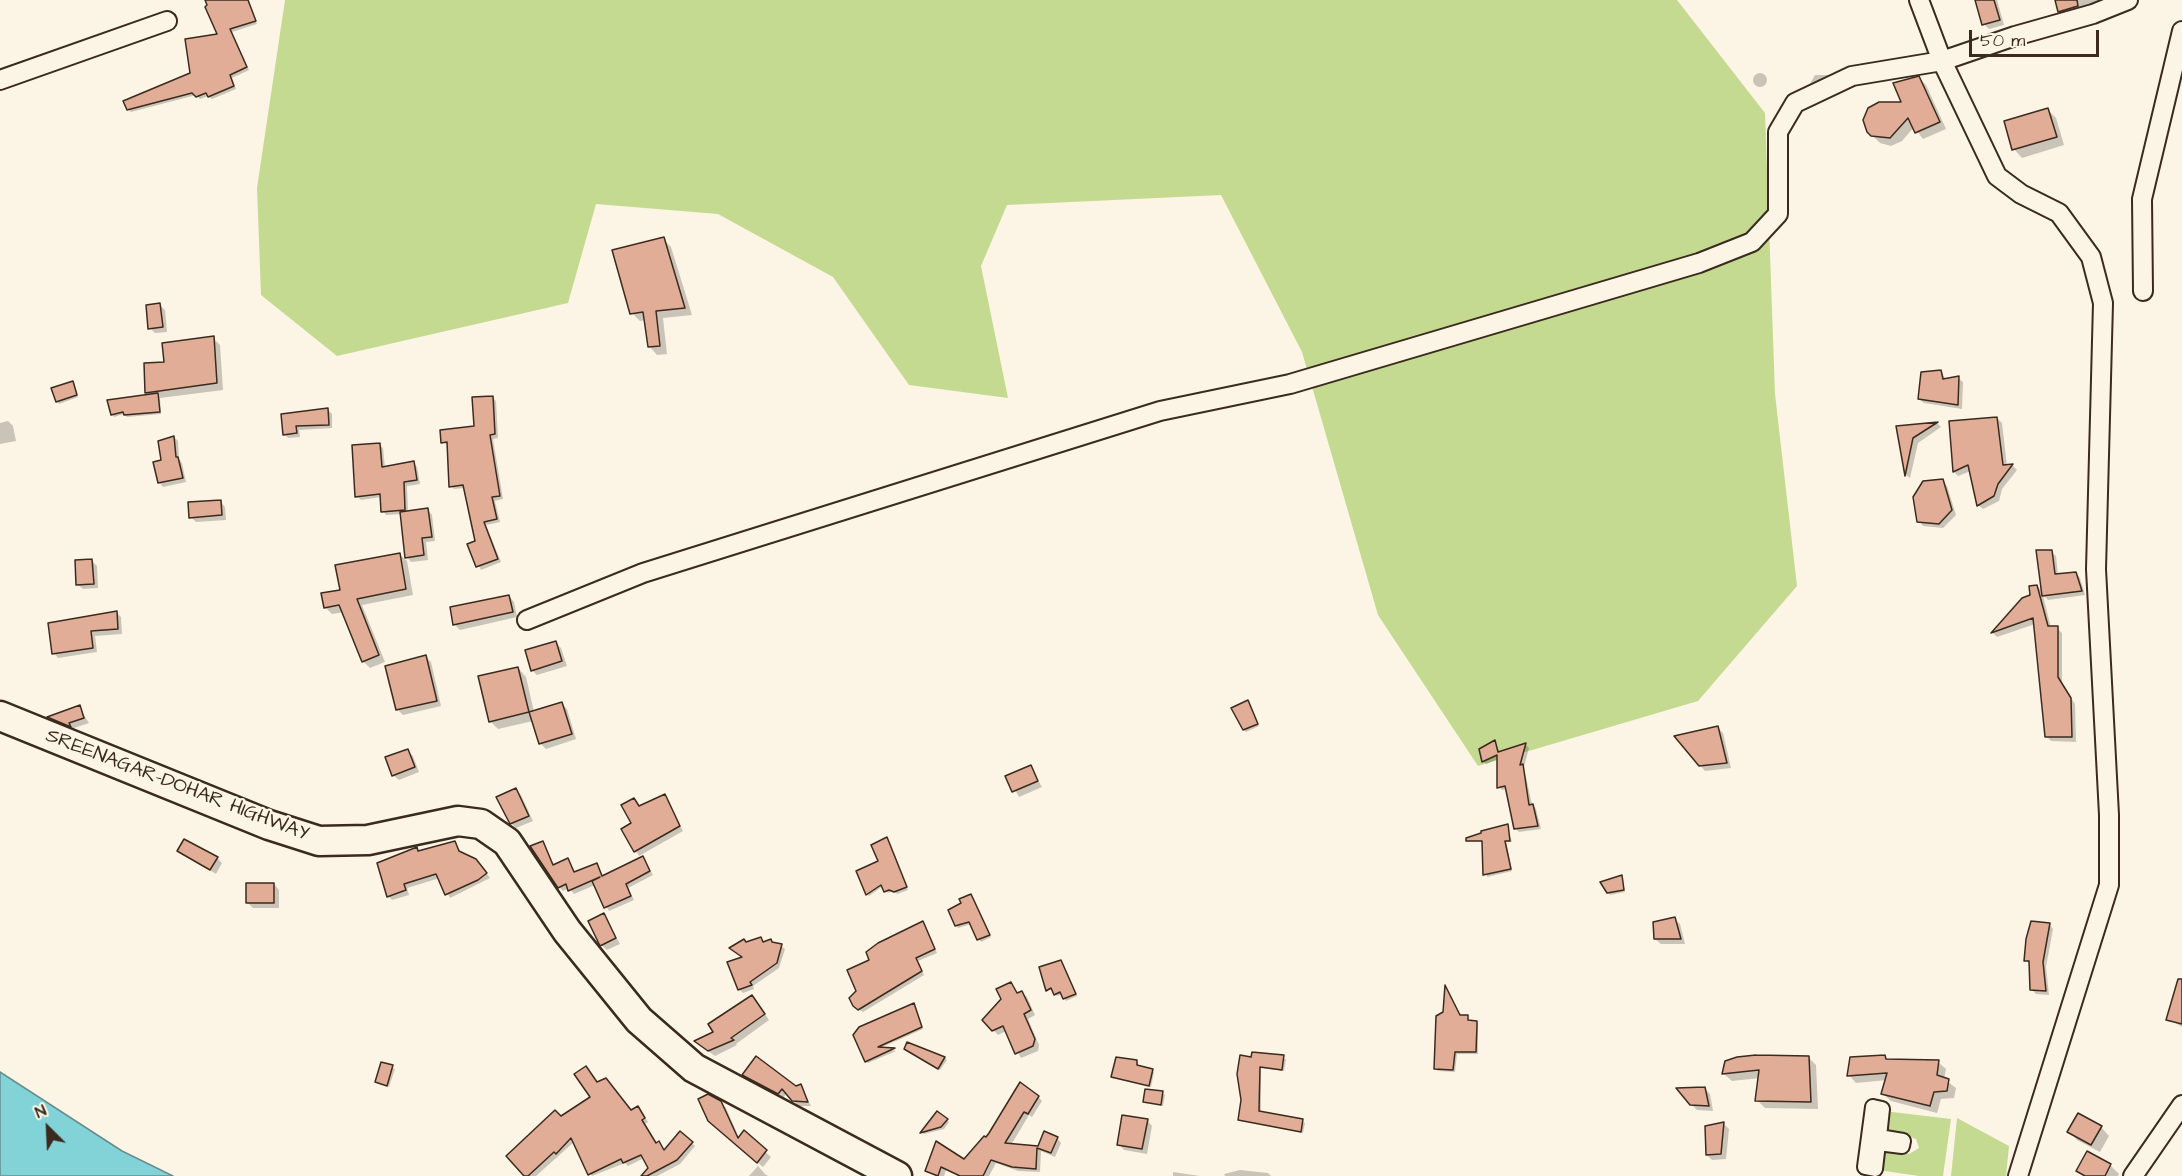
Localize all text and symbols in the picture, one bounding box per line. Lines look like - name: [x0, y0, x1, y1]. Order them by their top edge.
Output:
- scale bar: [1972, 18, 2102, 56]
- text: 50 m: [1980, 28, 2025, 53]
- street label: SREENAGAR-DOHAR HIGHWAY: [42, 725, 312, 847]
- north arrow: [18, 1098, 78, 1158]
- text: N: [32, 1099, 50, 1124]

